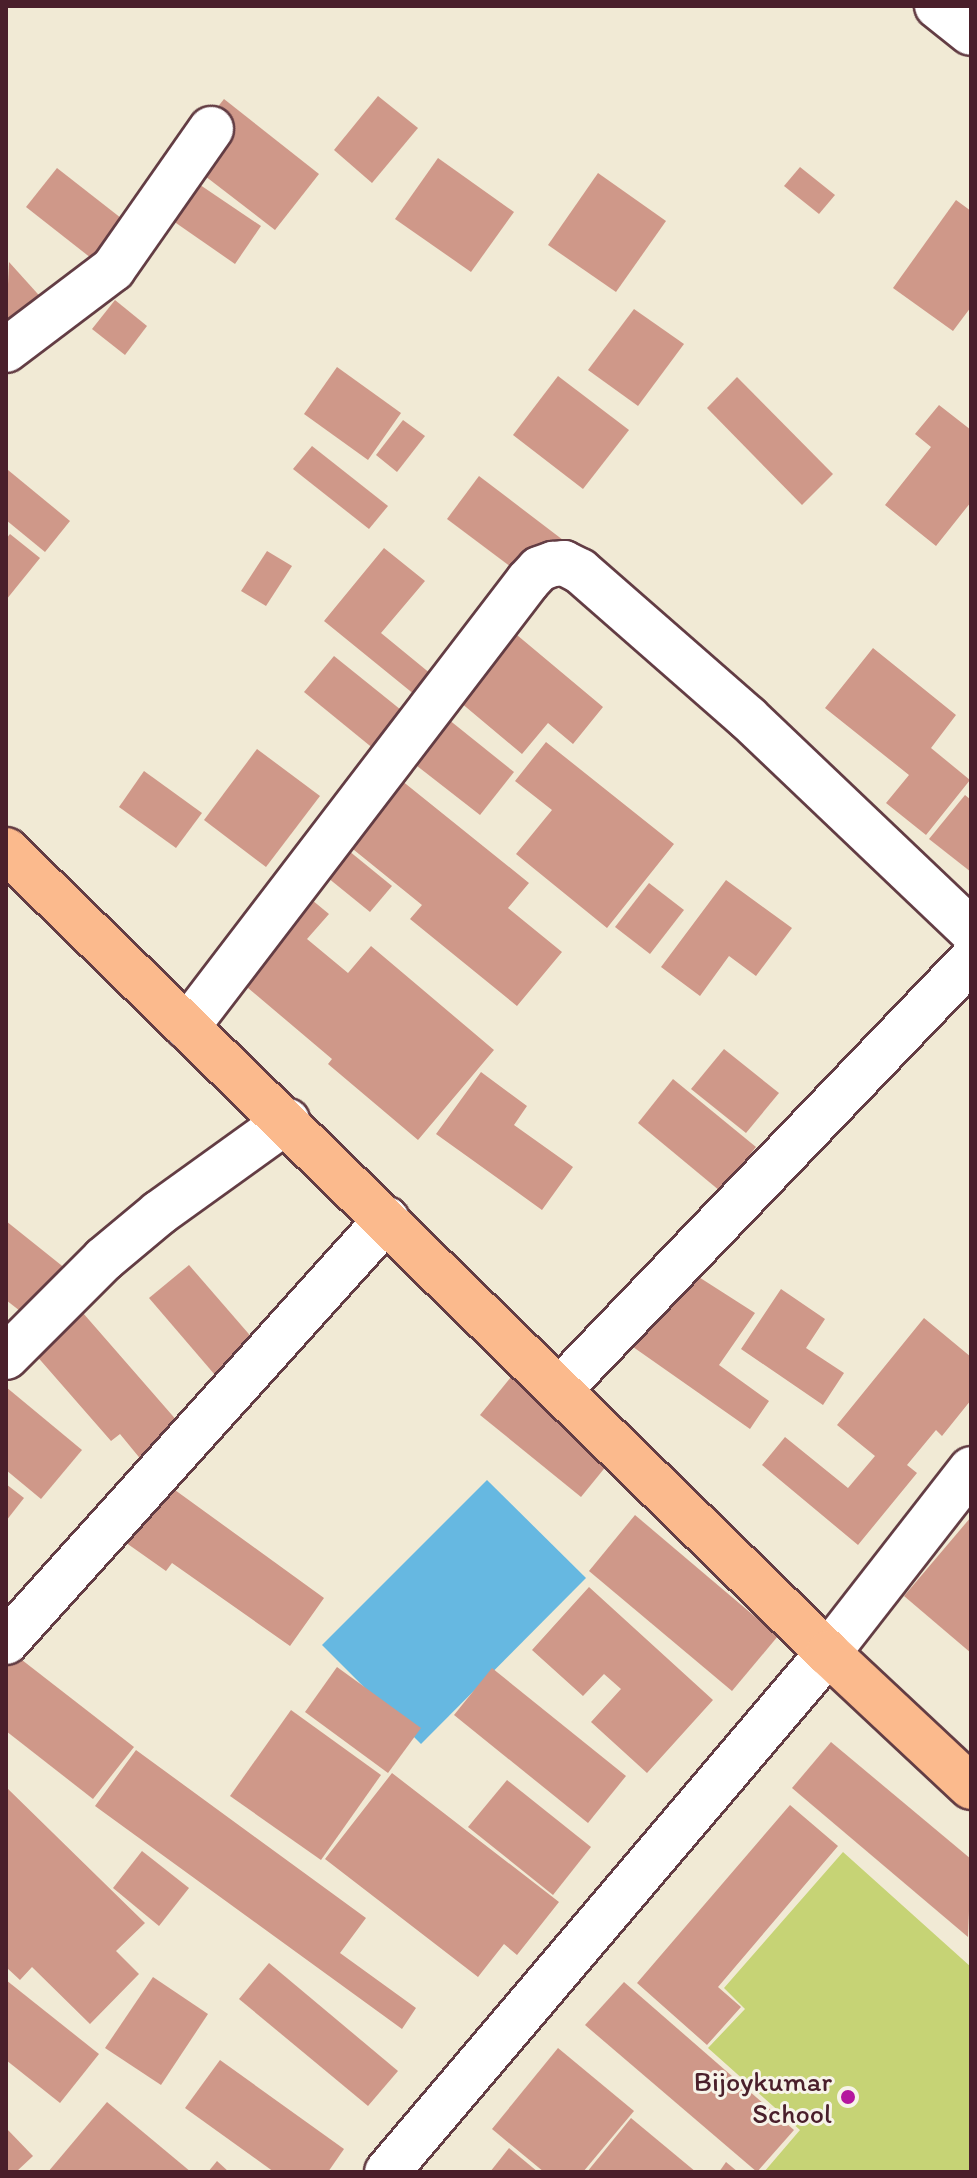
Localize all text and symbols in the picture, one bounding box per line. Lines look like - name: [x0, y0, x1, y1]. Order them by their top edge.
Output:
- place label: Bijoykumar School: [694, 2064, 832, 2130]
- marker: Bijoykumar School: [839, 2088, 857, 2106]

